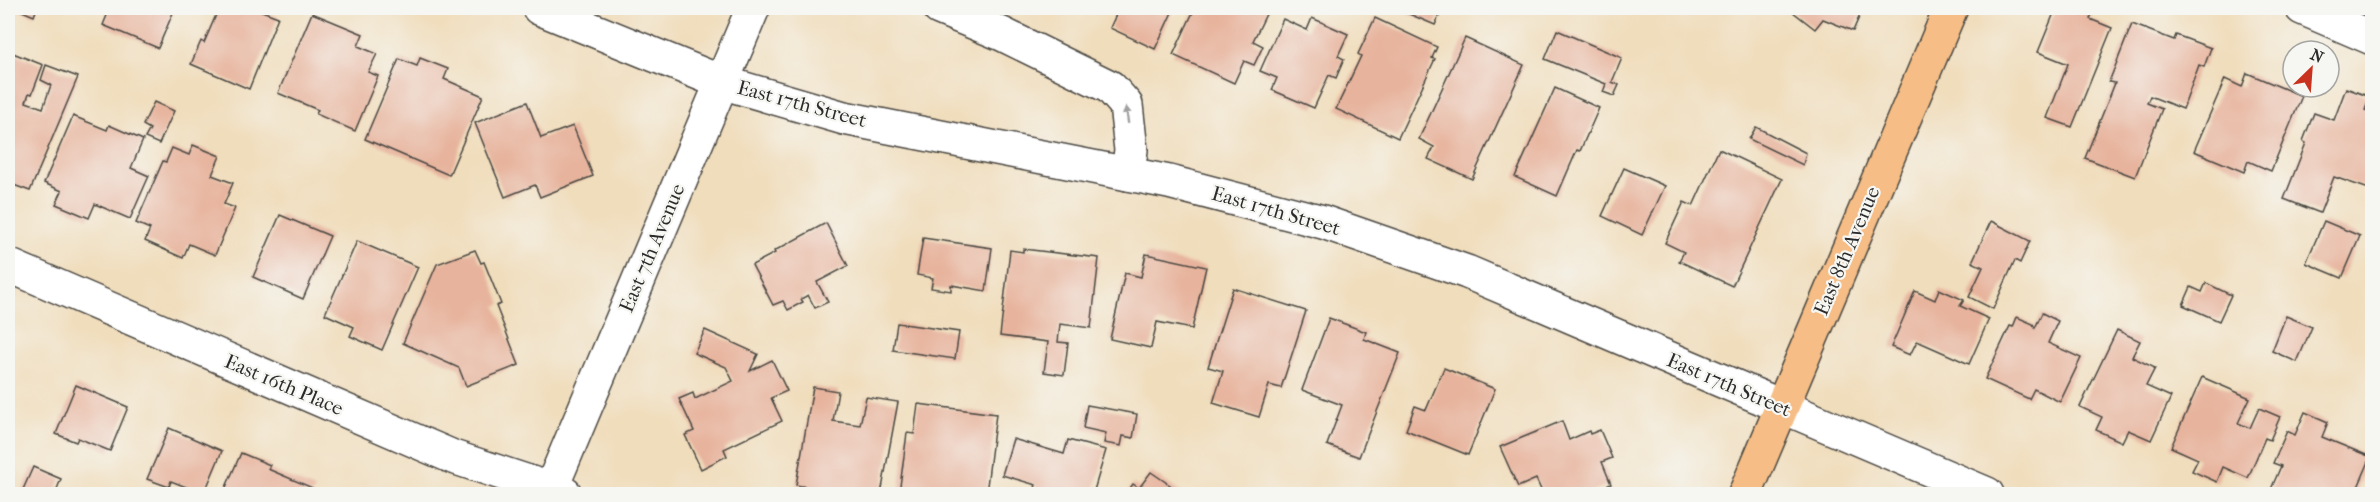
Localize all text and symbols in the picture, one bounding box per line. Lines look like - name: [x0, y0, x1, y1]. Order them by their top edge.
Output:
- north arrow: [2281, 39, 2341, 99]
- text: N: [2308, 45, 2327, 67]
- street label: East 17th Street: [735, 76, 869, 132]
- one-way arrow: [1122, 106, 1132, 125]
- street label: East 7th Avenue: [615, 180, 689, 316]
- street label: East 17th Street: [1209, 182, 1343, 240]
- street label: East 8th Avenue: [1810, 183, 1884, 319]
- street label: East 17th Street: [1664, 349, 1794, 421]
- street label: East 16th Place: [221, 350, 347, 420]

